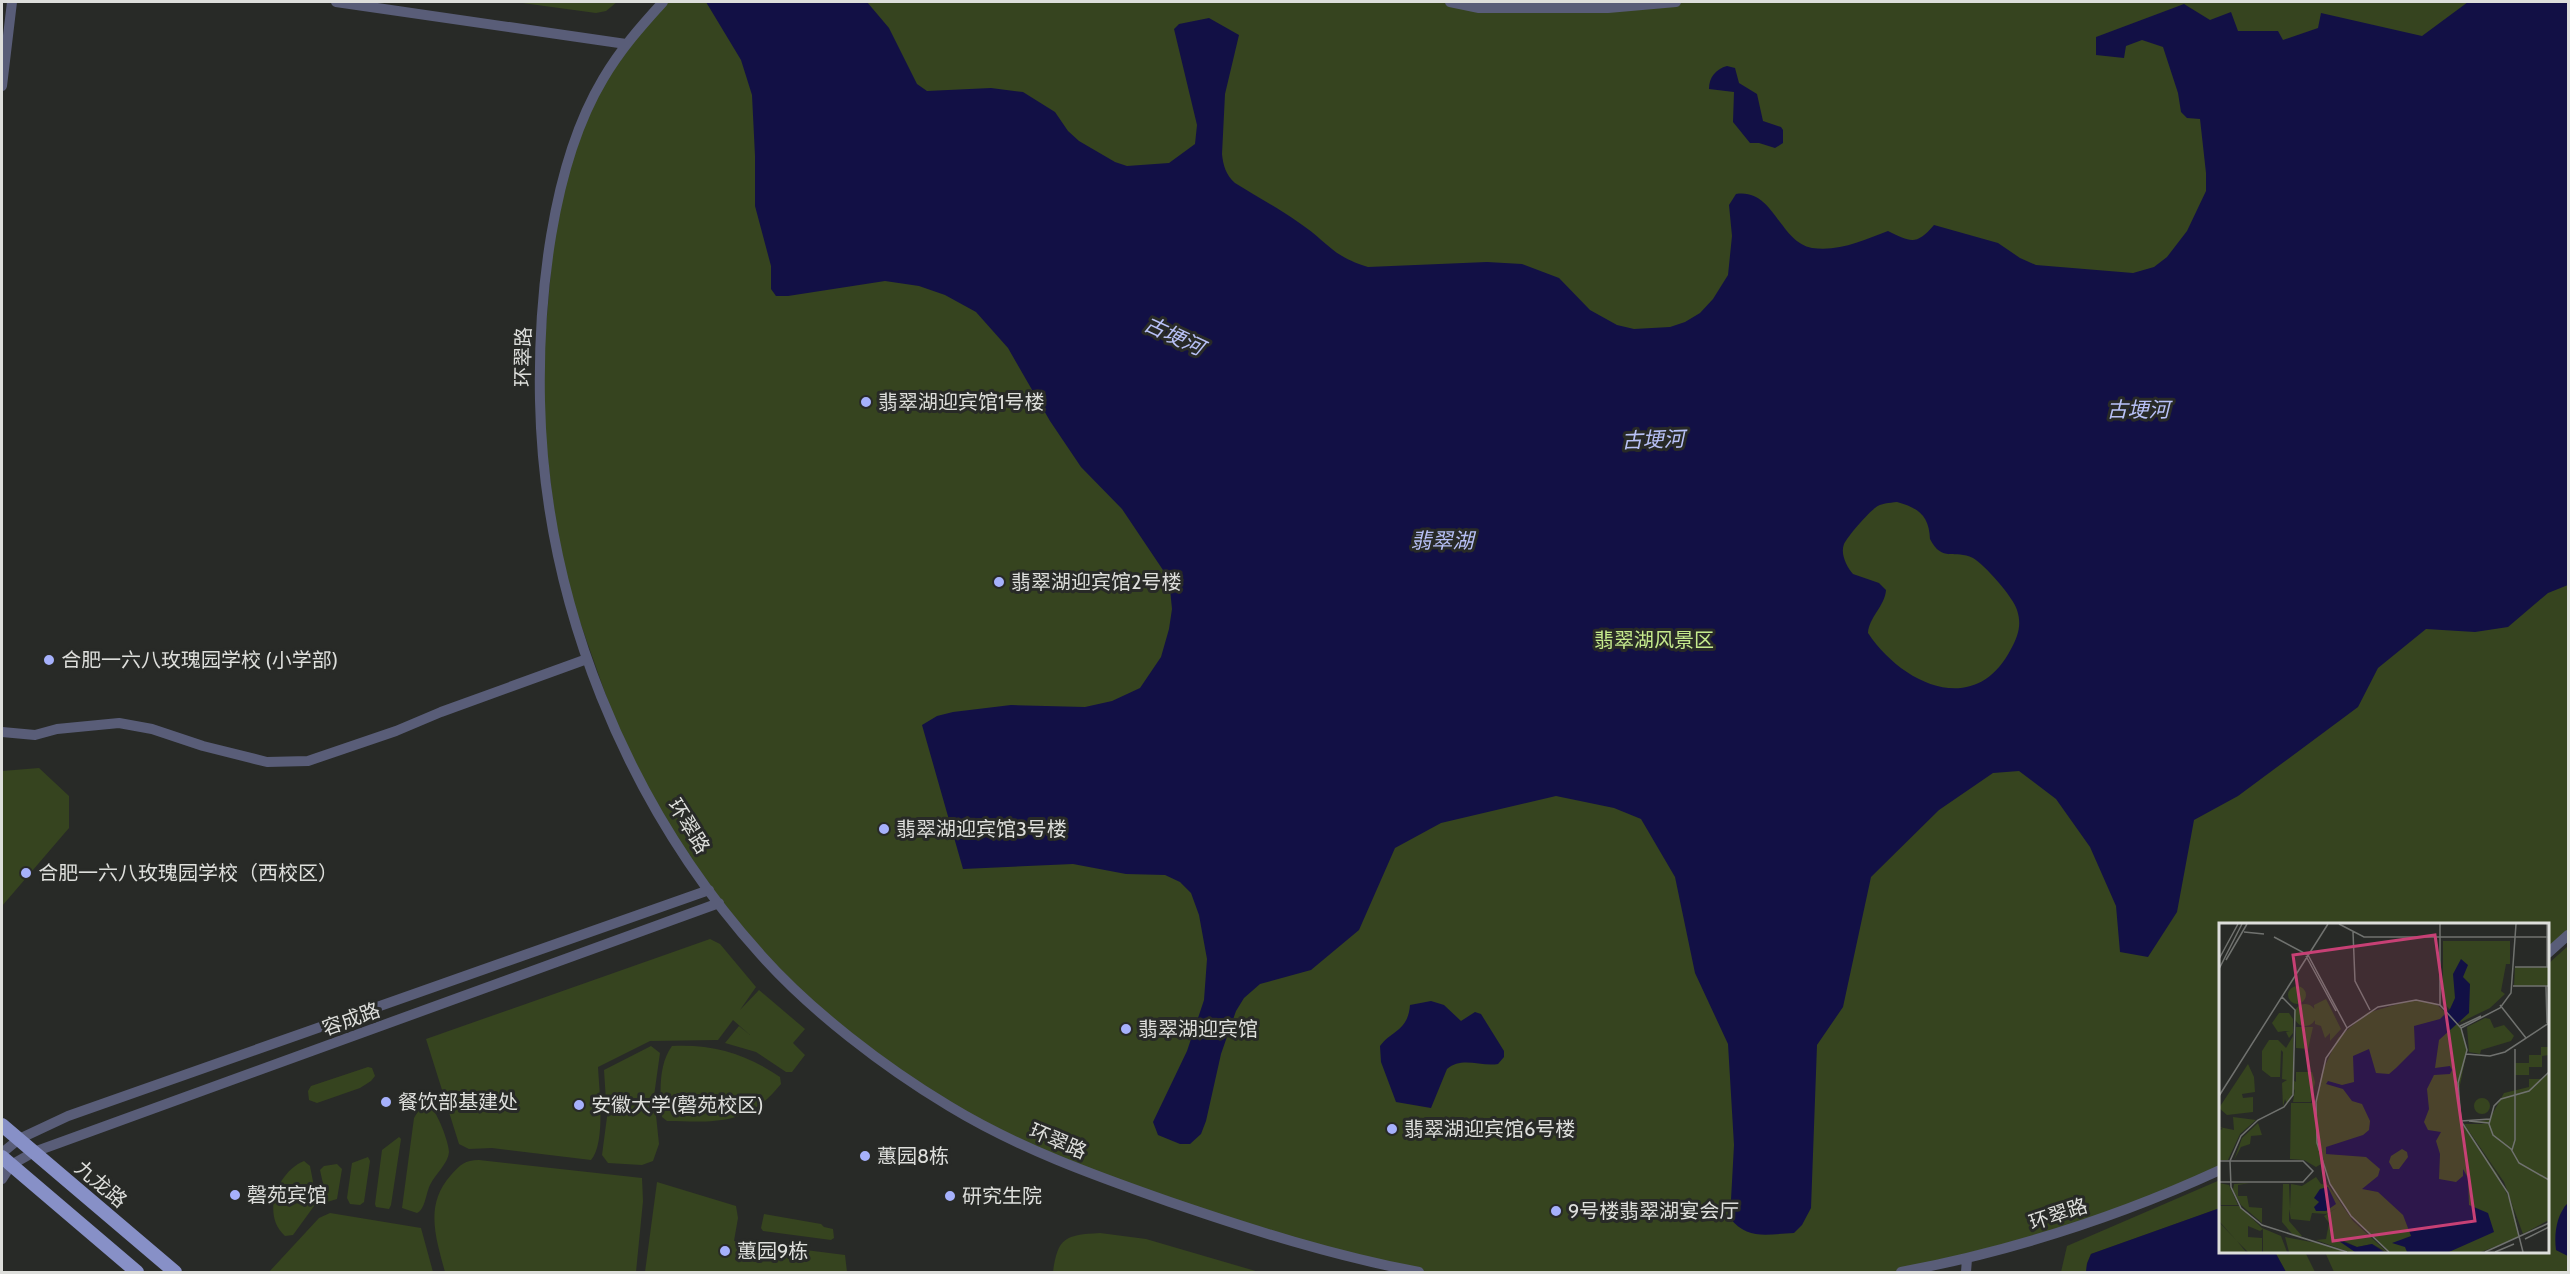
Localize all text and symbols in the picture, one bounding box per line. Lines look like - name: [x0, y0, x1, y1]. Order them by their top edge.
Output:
- water label: 古埂河: [1140, 311, 1212, 362]
- street label: 环翠路: [510, 327, 536, 387]
- place label: 翡翠湖迎宾馆1号楼: [878, 390, 1045, 414]
- marker: 翡翠湖迎宾馆1号楼: [859, 395, 873, 409]
- water label: 古埂河: [2107, 397, 2173, 422]
- water label: 古埂河: [1621, 426, 1689, 453]
- water label: 翡翠湖: [1411, 528, 1476, 553]
- place label: 翡翠湖迎宾馆2号楼: [1011, 570, 1181, 594]
- marker: 翡翠湖迎宾馆2号楼: [992, 575, 1006, 589]
- park label: 翡翠湖风景区: [1594, 628, 1714, 652]
- place label: 合肥一六八玫瑰园学校 (小学部): [61, 648, 338, 672]
- marker: 合肥一六八玫瑰园学校 (小学部): [42, 653, 56, 667]
- street label: 环翠路: [663, 794, 715, 858]
- place label: 翡翠湖迎宾馆3号楼: [896, 817, 1067, 841]
- marker: 翡翠湖迎宾馆3号楼: [877, 822, 891, 836]
- place label: 合肥一六八玫瑰园学校（西校区）: [38, 861, 338, 885]
- marker: 合肥一六八玫瑰园学校（西校区）: [19, 866, 33, 880]
- inset map: [2219, 923, 2549, 1253]
- street label: 容成路: [319, 997, 383, 1041]
- place label: 翡翠湖迎宾馆: [1138, 1017, 1258, 1041]
- marker: 翡翠湖迎宾馆: [1119, 1022, 1133, 1036]
- place label: 餐饮部基建处: [398, 1090, 518, 1114]
- place label: 安徽大学(磬苑校区): [591, 1093, 764, 1117]
- marker: 餐饮部基建处: [379, 1095, 393, 1109]
- marker: 安徽大学(磬苑校区): [572, 1098, 586, 1112]
- place label: 翡翠湖迎宾馆6号楼: [1404, 1117, 1575, 1141]
- street label: 环翠路: [1026, 1118, 1090, 1164]
- marker: 翡翠湖迎宾馆6号楼: [1385, 1122, 1399, 1136]
- place label: 蕙园8栋: [877, 1144, 949, 1168]
- marker: 蕙园8栋: [858, 1149, 872, 1163]
- street label: 九龙路: [70, 1156, 132, 1212]
- place label: 磬苑宾馆: [247, 1183, 327, 1207]
- place label: 研究生院: [962, 1184, 1042, 1208]
- marker: 磬苑宾馆: [228, 1188, 242, 1202]
- marker: 研究生院: [943, 1189, 957, 1203]
- street label: 环翠路: [2026, 1193, 2090, 1235]
- place label: 9号楼翡翠湖宴会厅: [1568, 1199, 1739, 1223]
- marker: 9号楼翡翠湖宴会厅: [1549, 1204, 1563, 1218]
- place label: 蕙园9栋: [737, 1239, 808, 1263]
- marker: 蕙园9栋: [718, 1244, 732, 1258]

